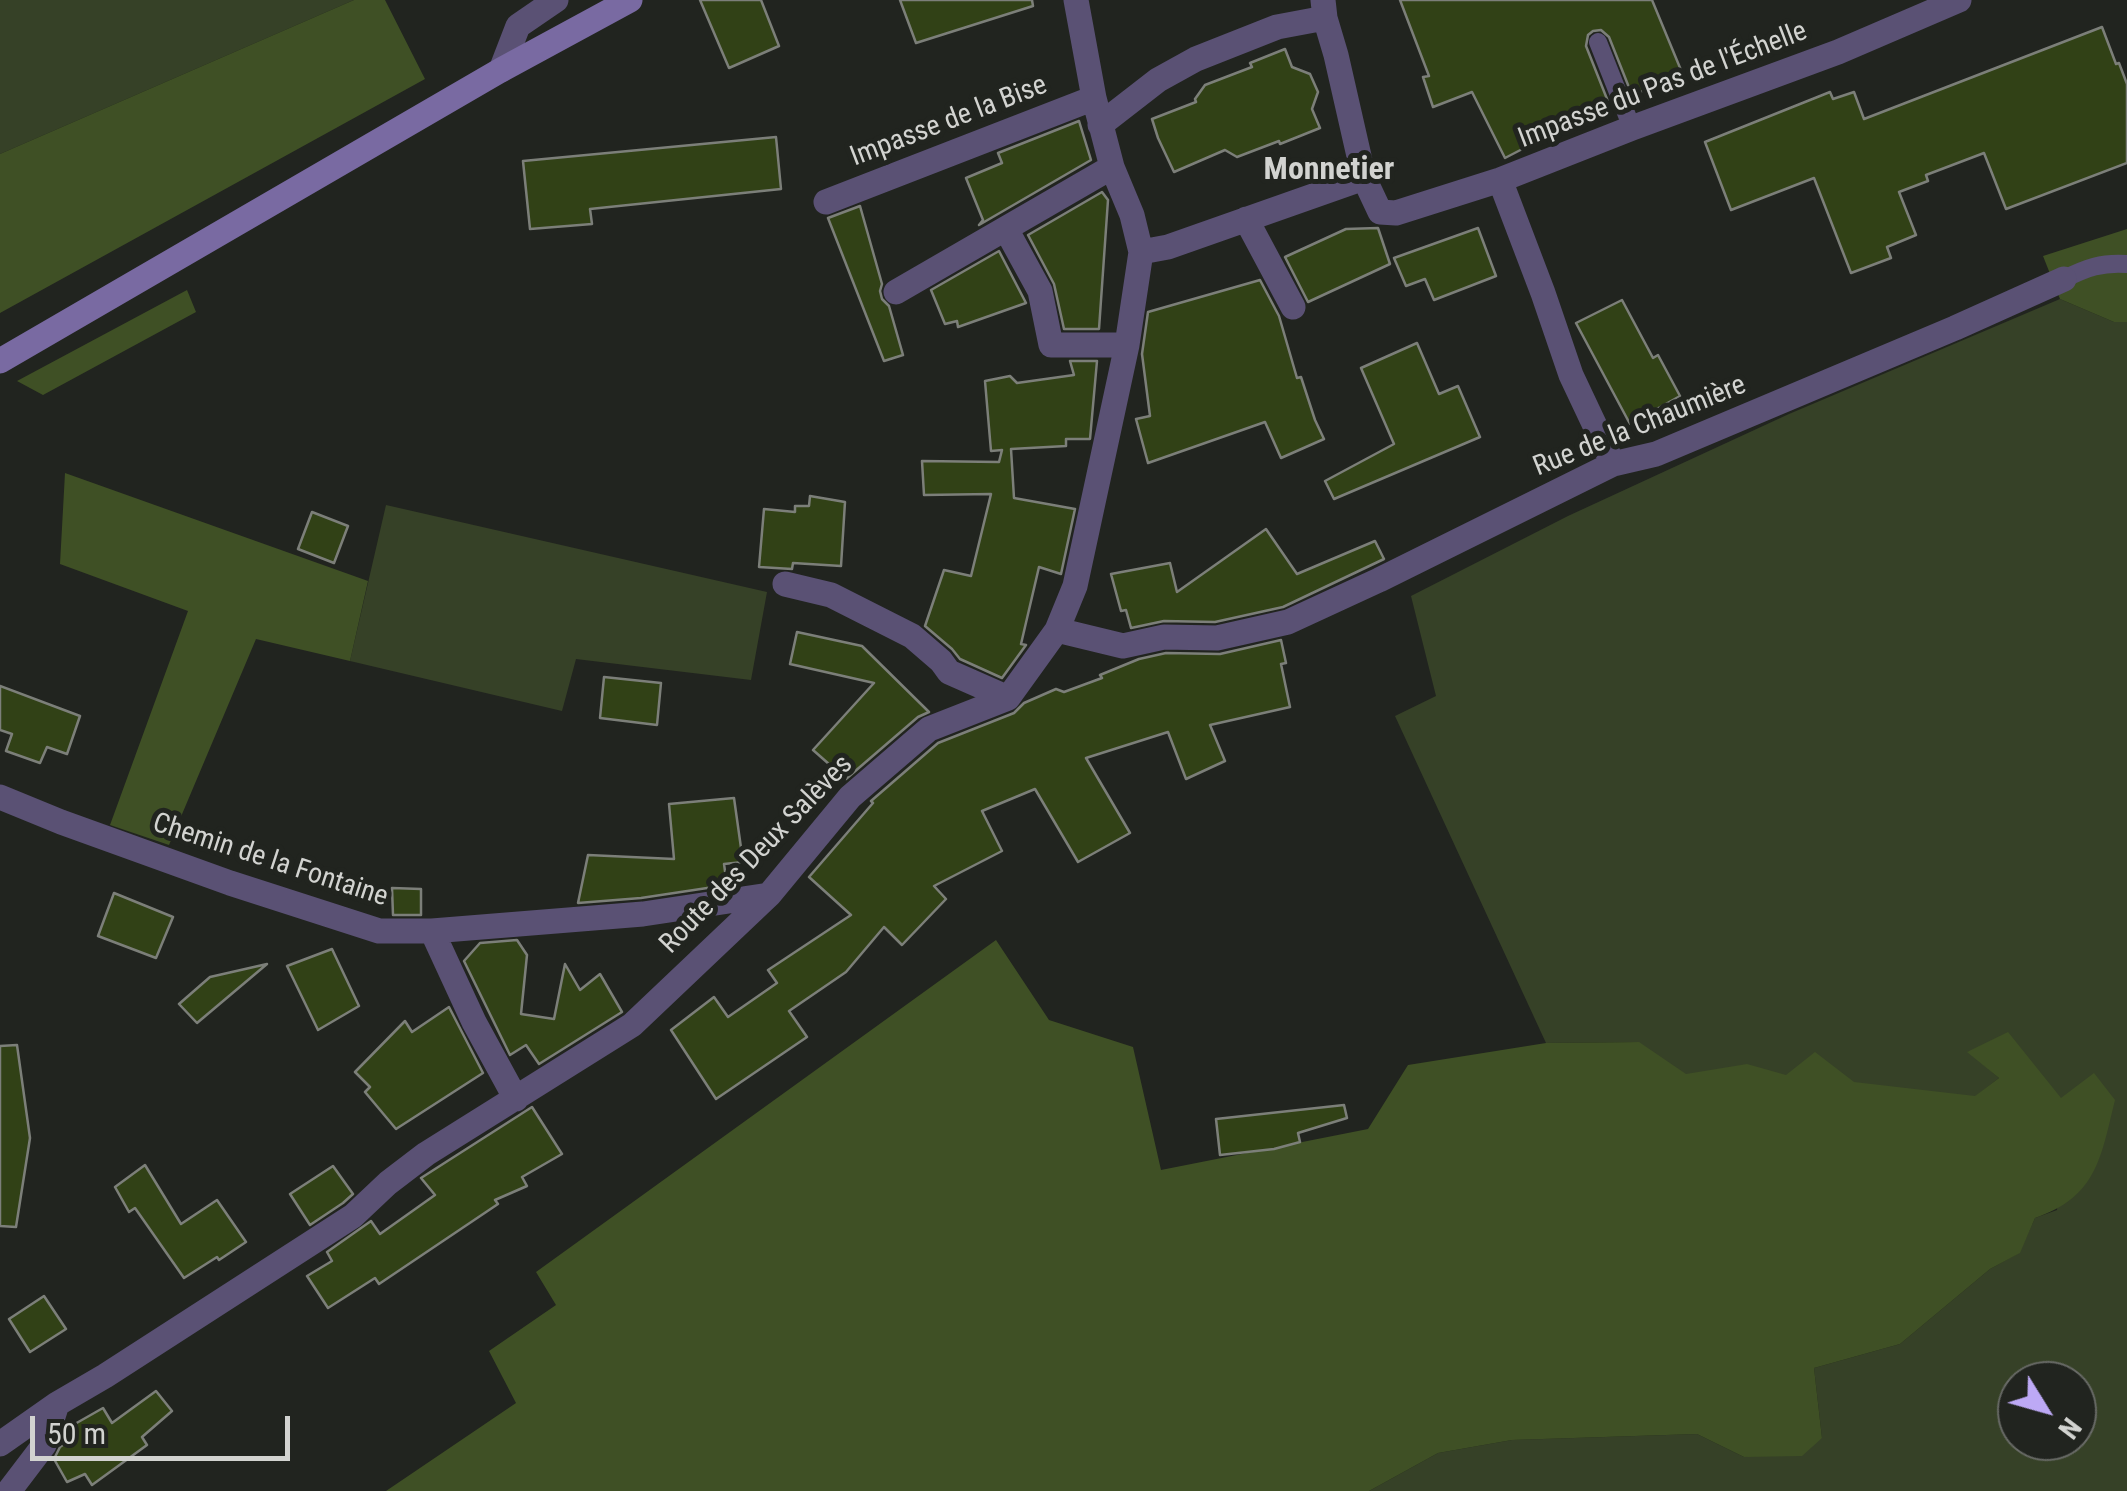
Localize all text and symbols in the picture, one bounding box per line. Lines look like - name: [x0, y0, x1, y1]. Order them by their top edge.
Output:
- street label: Impasse du Pas de l'Échelle: [1514, 15, 1812, 157]
- street label: Impasse de la Bise: [846, 69, 1052, 175]
- district label: Monnetier: [1264, 152, 1394, 190]
- street label: Rue de la Chaumière: [1529, 369, 1751, 485]
- street label: Route des Deux Salèves: [654, 749, 860, 961]
- street label: Chemin de la Fontaine: [148, 807, 392, 915]
- north arrow: [1997, 1361, 2097, 1461]
- scale bar: [35, 1396, 295, 1458]
- text: N: [2051, 1411, 2088, 1445]
- text: 50 m: [47, 1416, 106, 1451]

